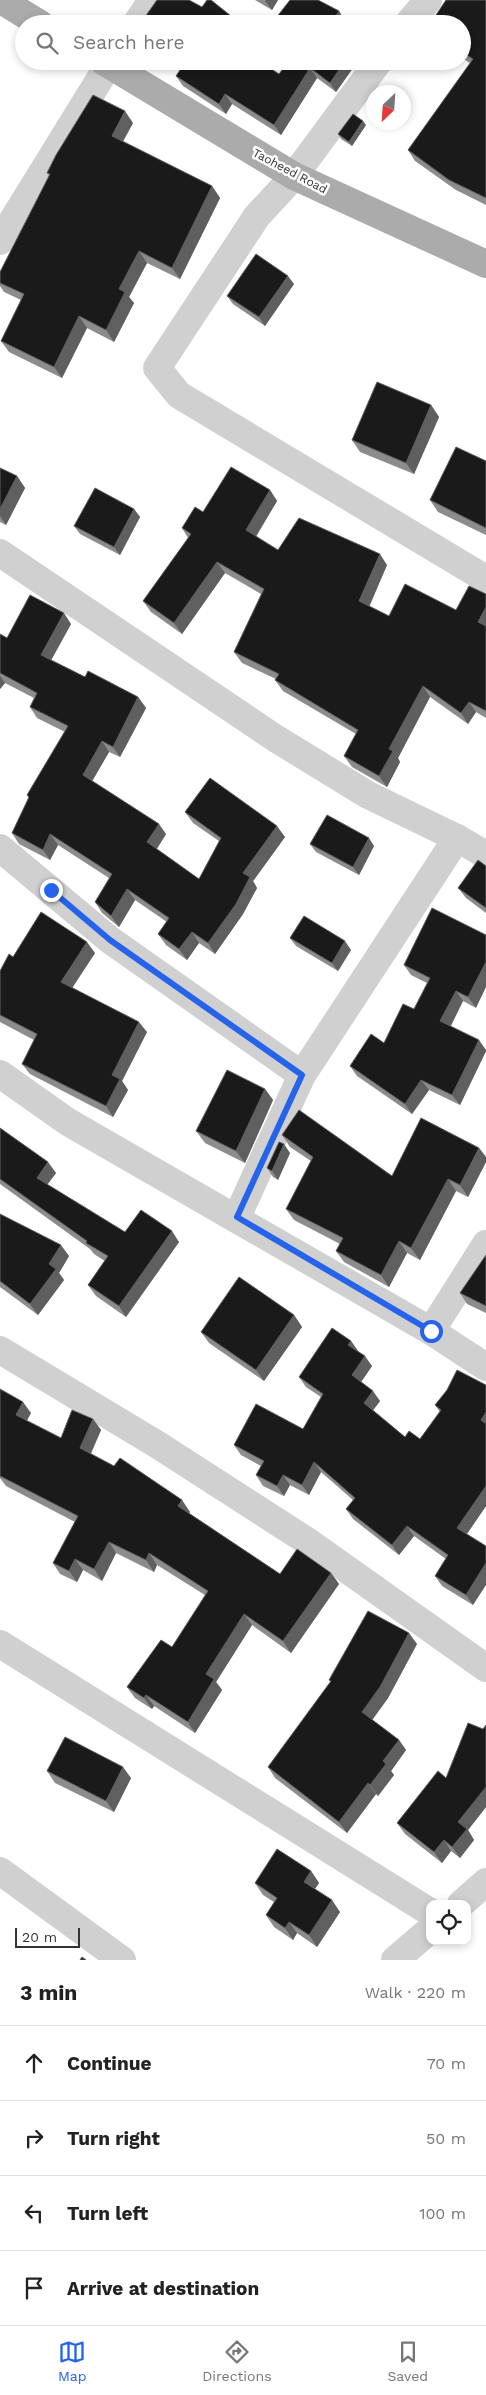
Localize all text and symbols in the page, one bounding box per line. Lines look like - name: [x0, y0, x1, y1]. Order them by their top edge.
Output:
- search box: [15, 15, 471, 70]
- icon: search: [33, 29, 61, 57]
- text: Search here: [73, 31, 184, 54]
- north arrow: [366, 85, 411, 130]
- street label: Taoheed Road: [250, 146, 330, 196]
- route end: [40, 879, 63, 902]
- route start: [420, 1320, 443, 1343]
- map controls: [426, 1900, 471, 1945]
- button: locate: [426, 1900, 471, 1945]
- scale bar: [15, 1925, 80, 1948]
- text: 20 m: [22, 1929, 57, 1945]
- text: 3 min: [20, 1980, 77, 2005]
- text: Walk · 220 m: [365, 1983, 466, 2002]
- icon: ahead: [20, 2049, 48, 2077]
- text: Continue: [67, 2052, 151, 2075]
- text: 70 m: [427, 2054, 466, 2073]
- icon: right: [20, 2124, 48, 2152]
- text: Turn right: [67, 2127, 160, 2150]
- text: 50 m: [426, 2129, 466, 2148]
- icon: left: [20, 2199, 48, 2227]
- text: Turn left: [67, 2202, 148, 2225]
- text: 100 m: [419, 2204, 466, 2223]
- icon: arrive: [20, 2274, 48, 2302]
- text: Arrive at destination: [67, 2277, 259, 2300]
- tab: Map: [58, 2338, 87, 2384]
- tab: Directions: [202, 2338, 272, 2384]
- tab: Saved: [387, 2338, 428, 2384]

